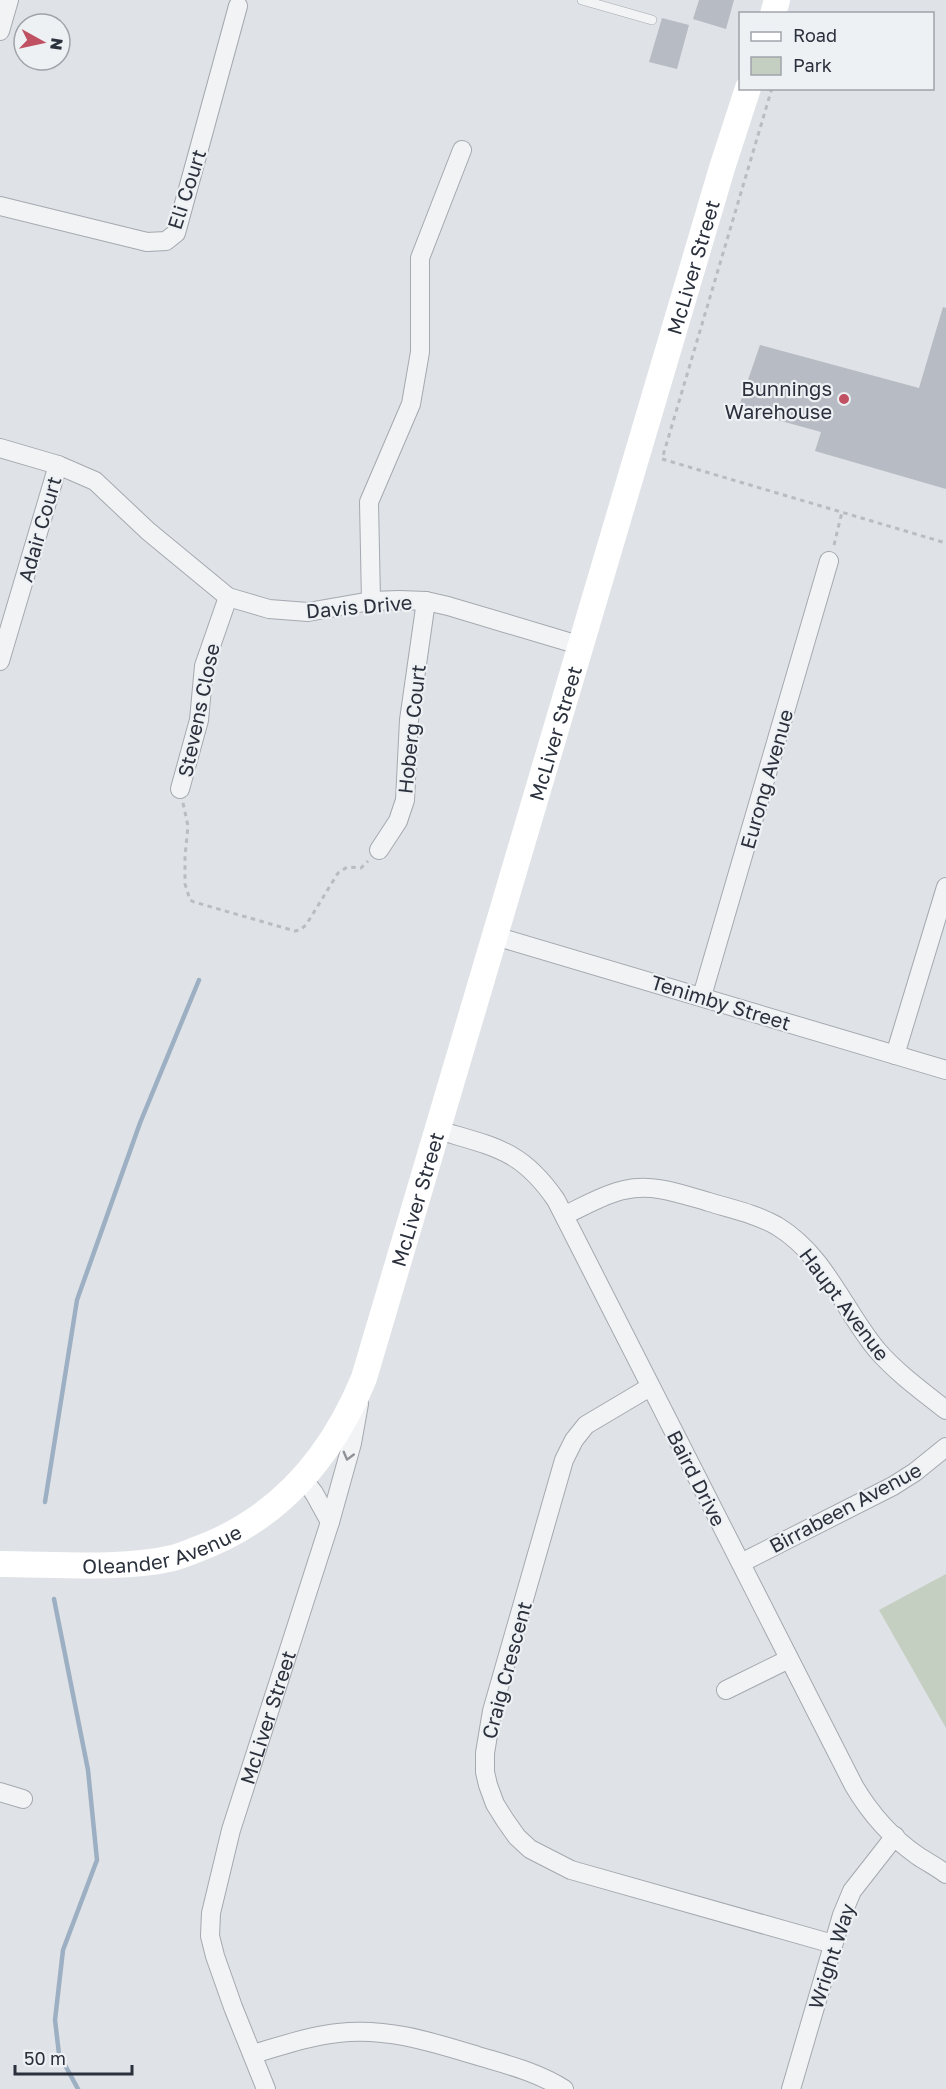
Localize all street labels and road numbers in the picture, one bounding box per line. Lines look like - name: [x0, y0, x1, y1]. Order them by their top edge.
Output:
- street label: Eli Court: [162, 146, 210, 232]
- street label: McLiver Street: [661, 197, 724, 337]
- street label: Adair Court: [12, 473, 66, 585]
- street label: Davis Drive: [305, 589, 413, 623]
- street label: Stevens Close: [172, 641, 224, 779]
- street label: Hoberg Court: [392, 663, 430, 795]
- street label: McLiver Street: [523, 663, 586, 803]
- street label: Eurong Avenue: [735, 706, 797, 852]
- street label: Tenimby Street: [648, 969, 794, 1035]
- street label: McLiver Street: [386, 1129, 448, 1269]
- street label: Haupt Avenue: [795, 1243, 895, 1365]
- street label: Baird Drive: [663, 1426, 731, 1530]
- street label: Birrabeen Avenue: [765, 1457, 925, 1557]
- street label: Oleander Avenue: [82, 1519, 245, 1578]
- street label: Craig Crescent: [476, 1599, 536, 1741]
- street label: McLiver Street: [235, 1647, 300, 1787]
- street label: Wright Way: [803, 1900, 859, 2012]

